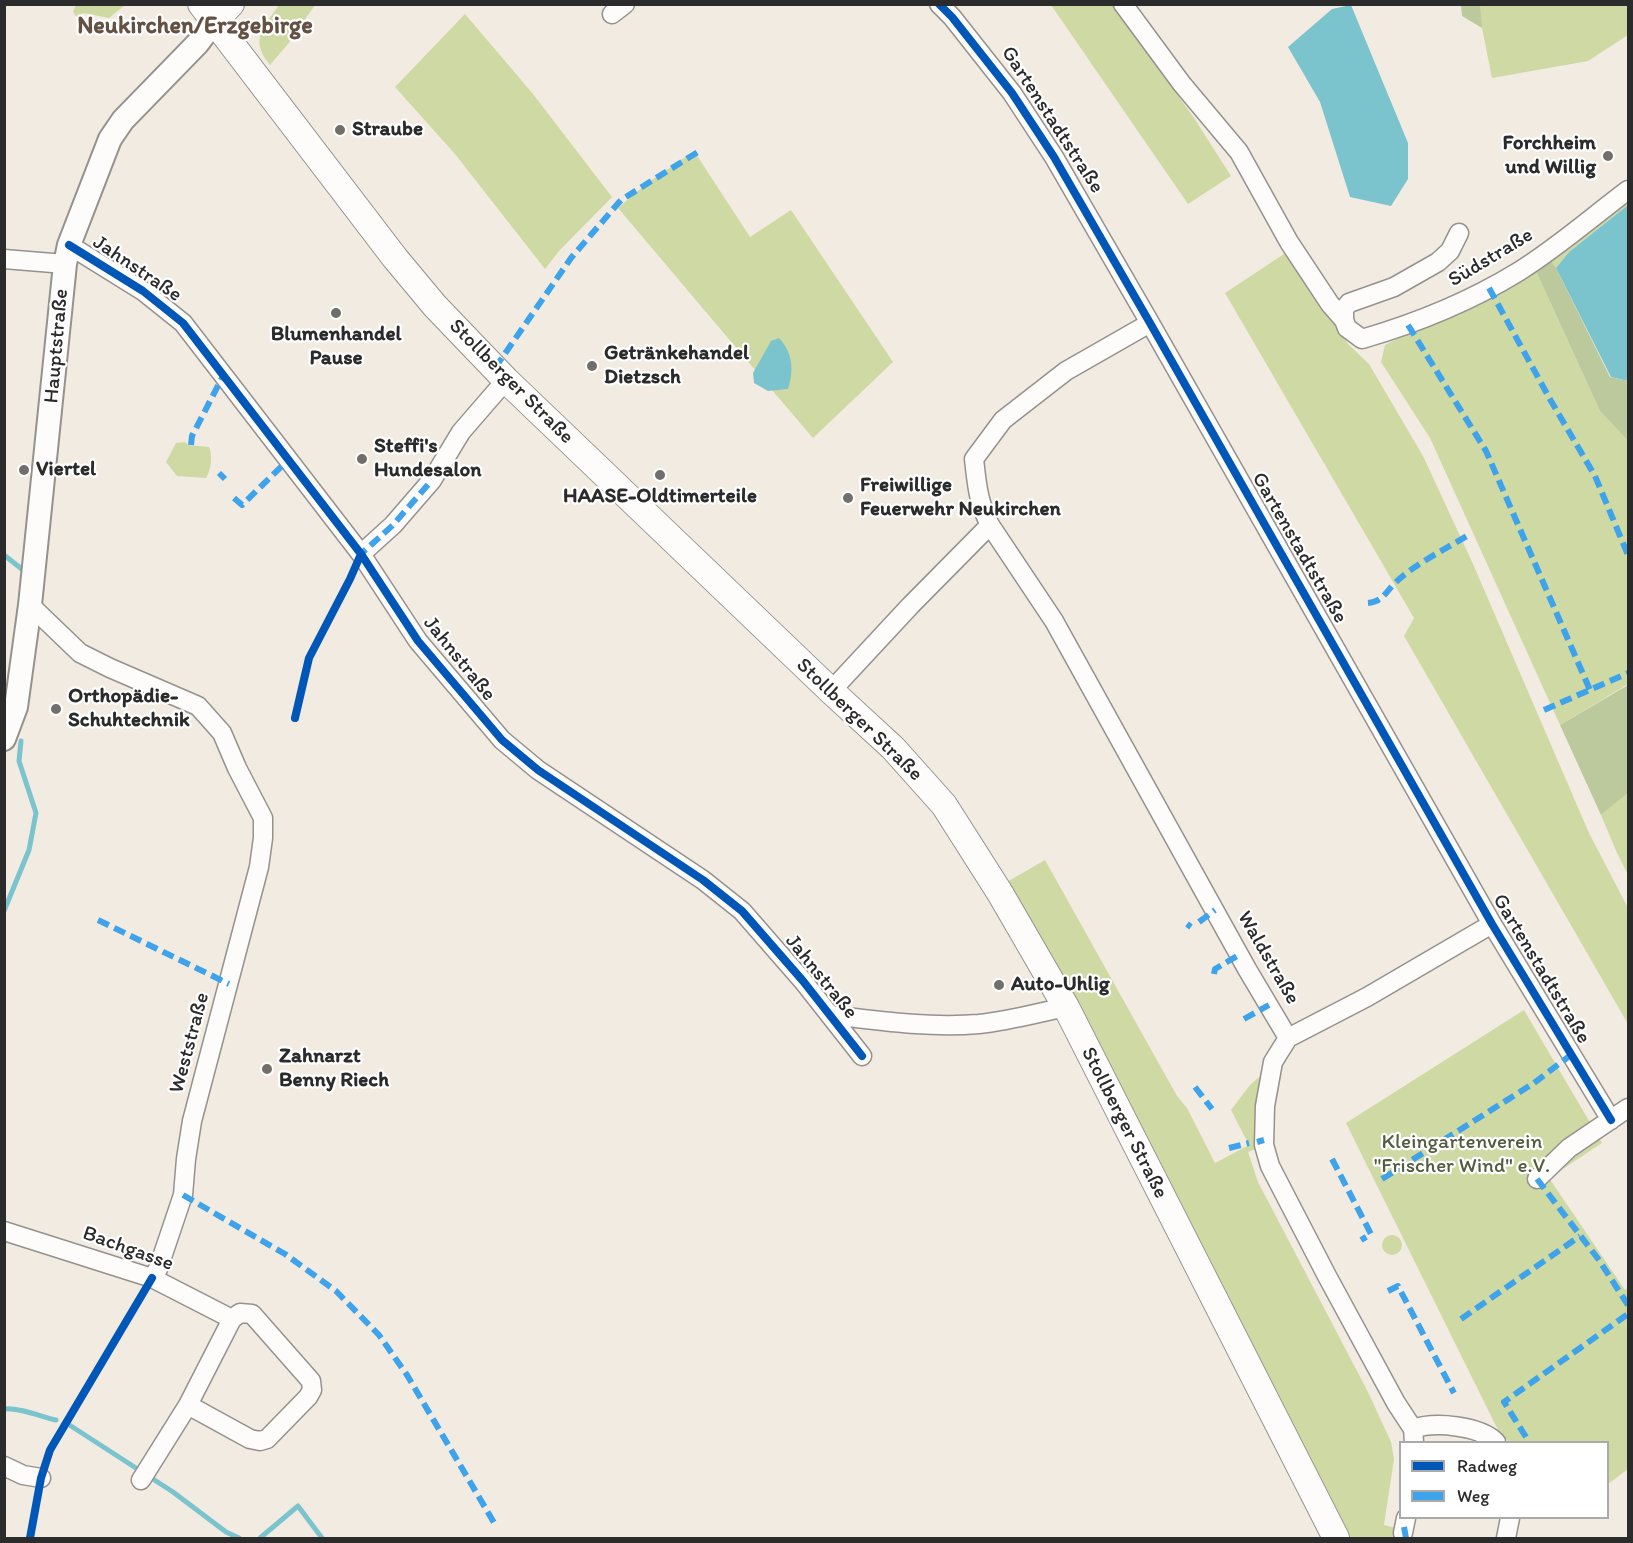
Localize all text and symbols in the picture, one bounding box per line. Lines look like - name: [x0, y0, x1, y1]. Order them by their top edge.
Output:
- district label: Neukirchen/Erzgebirge: [77, 13, 313, 41]
- street label: Gartenstadtstraße: [995, 42, 1109, 198]
- place label: Straube: [352, 117, 423, 143]
- marker: Straube: [333, 123, 347, 137]
- place label: Forchheim und Willig: [1503, 131, 1596, 181]
- marker: Forchheim und Willig: [1601, 149, 1615, 163]
- street label: Südstraße: [1444, 223, 1538, 293]
- street label: Jahnstraße: [88, 230, 186, 308]
- street label: Hauptstraße: [39, 288, 75, 404]
- marker: Blumenhandel Pause: [329, 306, 343, 320]
- street label: Stollberger Straße: [443, 314, 579, 450]
- place label: Blumenhandel Pause: [271, 322, 401, 372]
- place label: Getränkehandel Dietzsch: [604, 341, 749, 391]
- marker: Getränkehandel Dietzsch: [585, 359, 599, 373]
- place label: Steffi's Hundesalon: [374, 434, 481, 484]
- marker: Steffi's Hundesalon: [355, 452, 369, 466]
- place label: Viertel: [36, 457, 96, 483]
- marker: Viertel: [17, 463, 31, 477]
- marker: HAASE-Oldtimerteile: [653, 468, 667, 482]
- street label: Gartenstadtstraße: [1246, 468, 1352, 628]
- place label: Freiwillige Feuerwehr Neukirchen: [860, 473, 1061, 523]
- place label: HAASE-Oldtimerteile: [563, 484, 757, 510]
- marker: Freiwillige Feuerwehr Neukirchen: [841, 491, 855, 505]
- street label: Jahnstraße: [417, 612, 501, 706]
- street label: Stollberger Straße: [790, 653, 928, 787]
- place label: Orthopädie- Schuhtechnik: [68, 684, 190, 734]
- marker: Orthopädie- Schuhtechnik: [49, 702, 63, 716]
- street label: Gartenstadtstraße: [1486, 890, 1596, 1048]
- street label: Waldstraße: [1231, 907, 1305, 1009]
- street label: Jahnstraße: [779, 930, 863, 1024]
- place label: Auto-Uhlig: [1011, 972, 1110, 998]
- marker: Auto-Uhlig: [992, 978, 1006, 992]
- street label: Weststraße: [164, 990, 216, 1096]
- street label: Stollberger Straße: [1075, 1043, 1173, 1203]
- place label: Zahnarzt Benny Riech: [279, 1044, 389, 1094]
- marker: Zahnarzt Benny Riech: [260, 1062, 274, 1076]
- park label: Kleingartenverein "Frischer Wind" e.V.: [1374, 1130, 1550, 1180]
- street label: Bachgasse: [79, 1221, 177, 1277]
- legend: [1399, 1441, 1609, 1519]
- text: Radweg: [1457, 1455, 1517, 1477]
- text: Weg: [1457, 1485, 1490, 1507]

